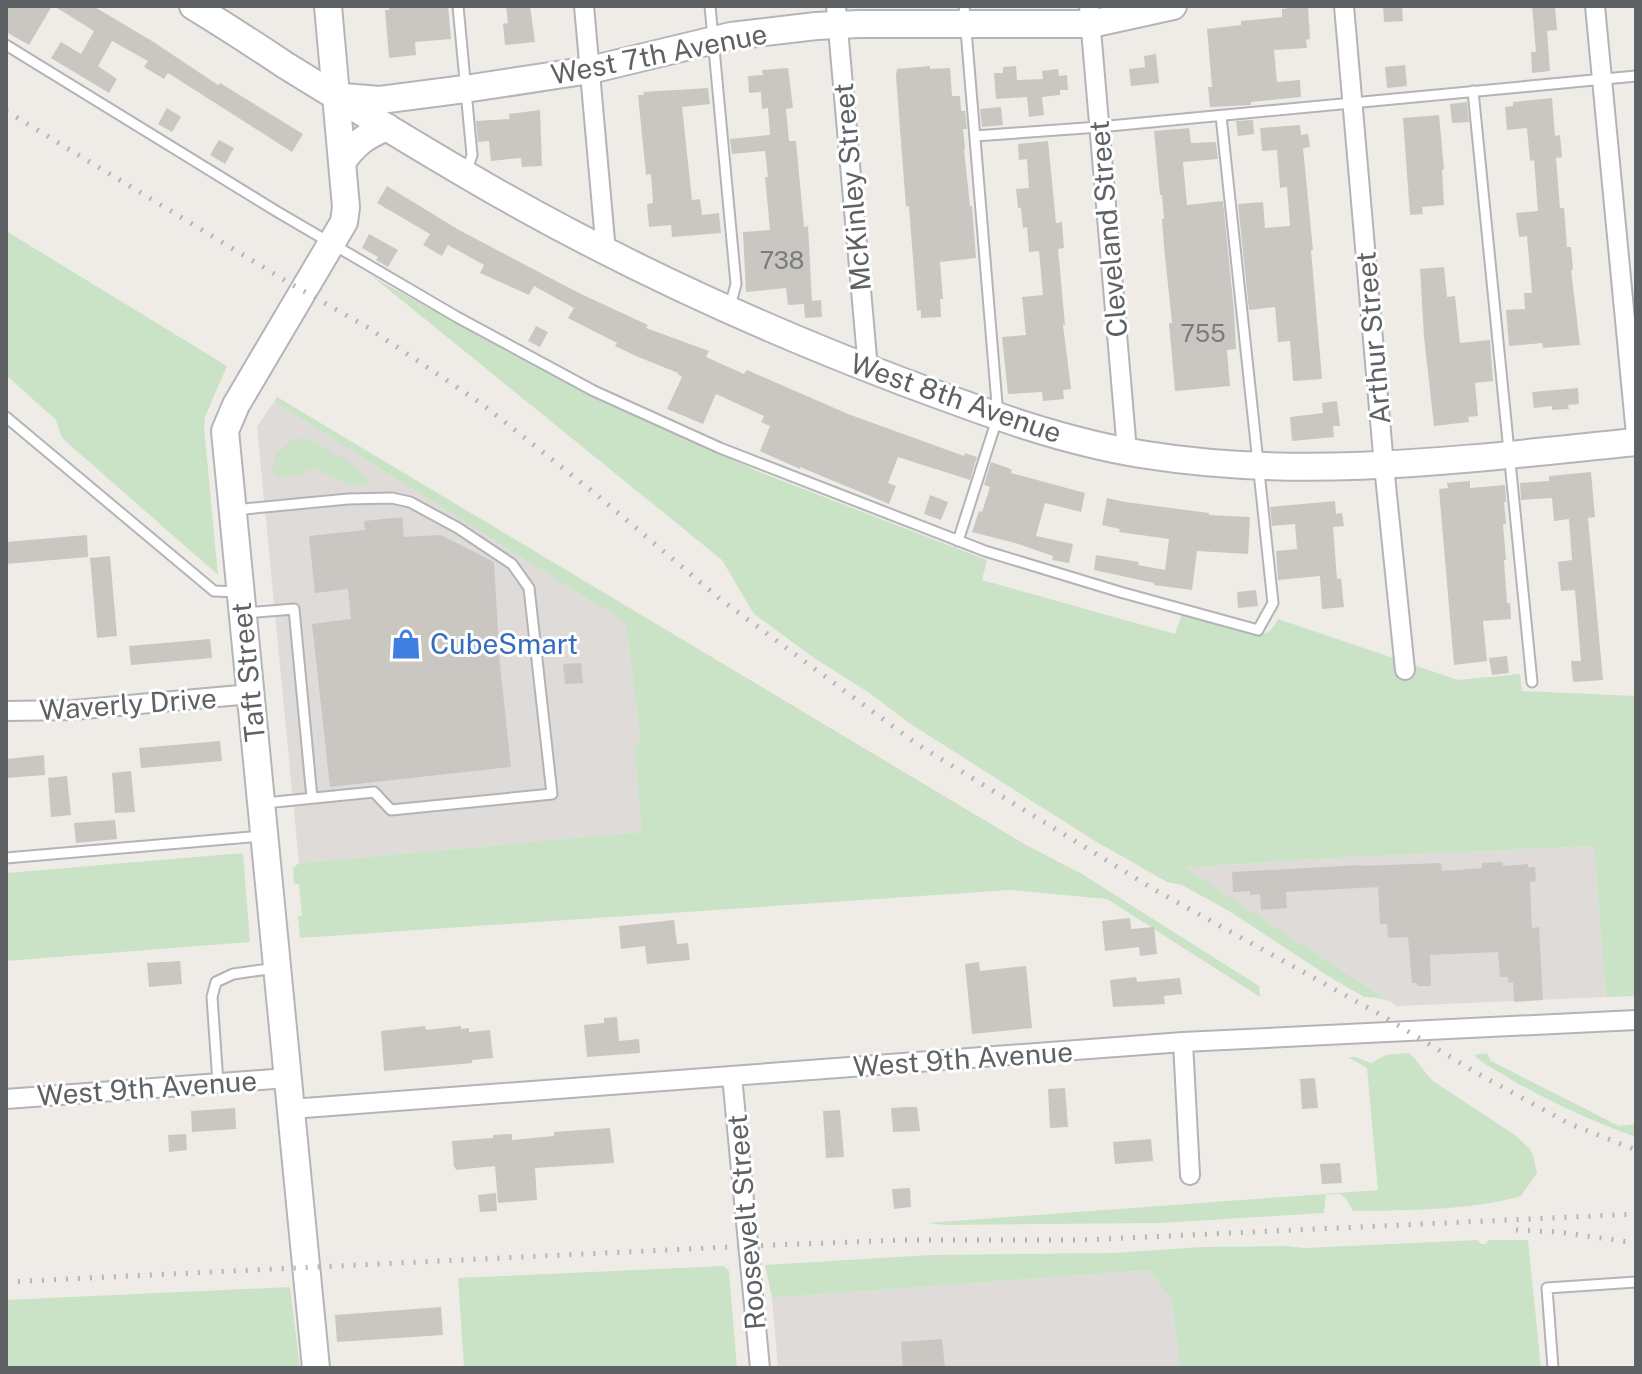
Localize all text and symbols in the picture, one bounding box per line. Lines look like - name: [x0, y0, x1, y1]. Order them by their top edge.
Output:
- street label: West 7th Avenue: [548, 16, 770, 91]
- street label: McKinley Street: [826, 82, 877, 293]
- street label: Cleveland Street: [1082, 119, 1133, 339]
- house number: 738: [760, 246, 804, 274]
- street label: Arthur Street: [1349, 250, 1396, 426]
- house number: 755: [1180, 319, 1226, 347]
- street label: West 8th Avenue: [846, 346, 1066, 449]
- street label: Taft Street: [224, 601, 271, 743]
- shop icon: CubeSmart: [389, 627, 423, 661]
- place label: CubeSmart: [430, 627, 578, 660]
- street label: Waverly Drive: [38, 681, 218, 726]
- street label: West 9th Avenue: [852, 1034, 1074, 1083]
- street label: West 9th Avenue: [36, 1063, 258, 1112]
- street label: Roosevelt Street: [720, 1113, 771, 1331]

